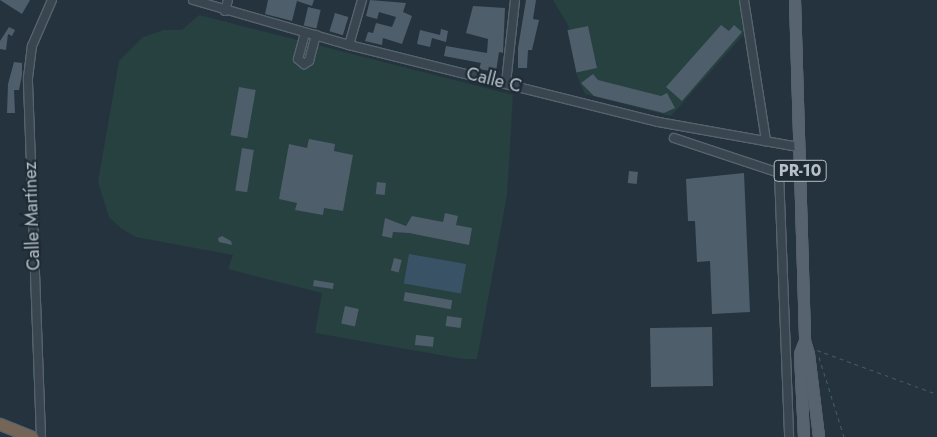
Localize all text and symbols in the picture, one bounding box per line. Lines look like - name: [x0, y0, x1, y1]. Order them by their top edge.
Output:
- street label: Calle C: [464, 63, 524, 97]
- road number: PR-10: [772, 158, 828, 185]
- street label: Calle Martínez: [19, 161, 45, 271]

